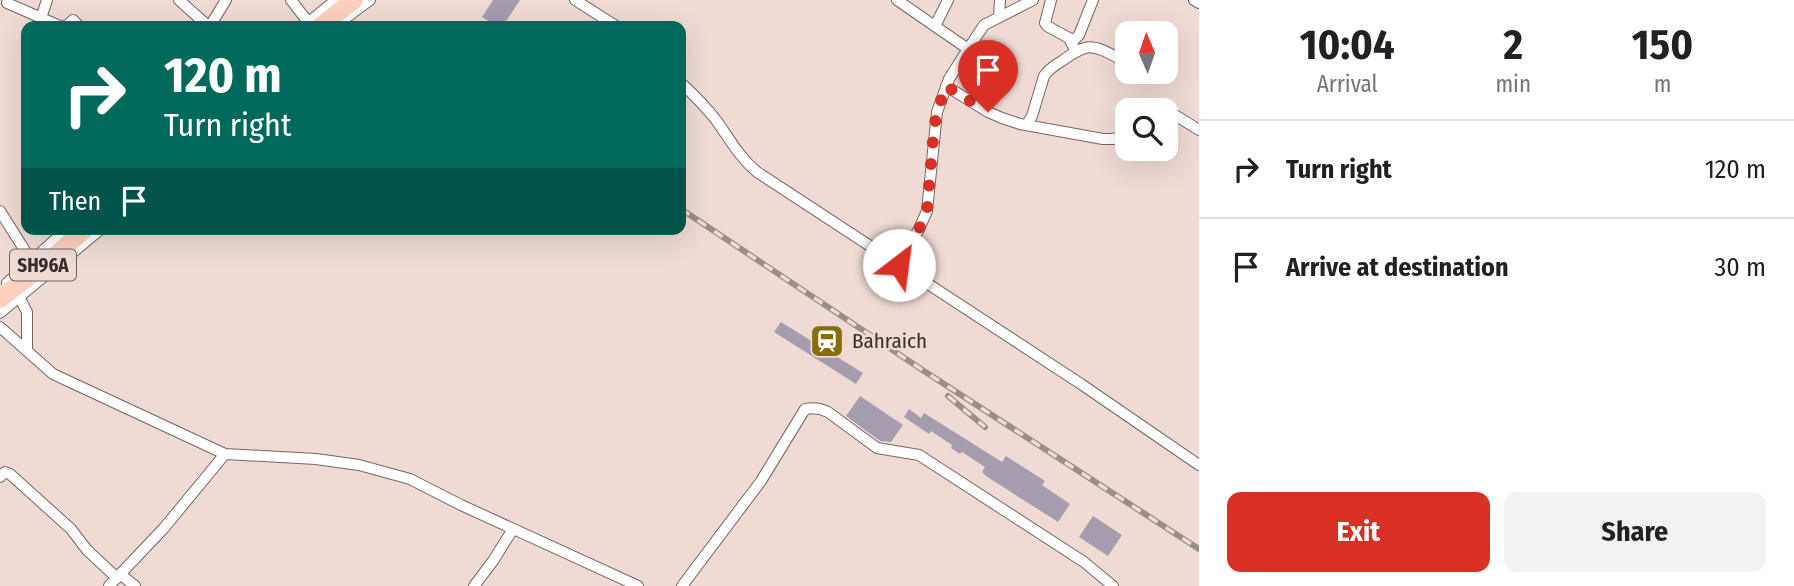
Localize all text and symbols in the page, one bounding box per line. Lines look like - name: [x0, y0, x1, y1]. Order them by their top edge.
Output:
- text: 10:04: [1300, 20, 1395, 70]
- text: 2: [1504, 20, 1523, 70]
- text: 150: [1632, 20, 1693, 70]
- north arrow: [1115, 21, 1178, 84]
- map controls: [1115, 21, 1178, 161]
- pin: [958, 40, 1018, 112]
- text: 120 m: [164, 46, 282, 105]
- icon: right: [49, 49, 140, 140]
- icon: arrive: [969, 51, 1007, 89]
- text: Arrival: [1317, 70, 1378, 98]
- text: min: [1495, 70, 1531, 98]
- text: m: [1654, 70, 1671, 98]
- button: search: [1115, 98, 1178, 161]
- text: Turn right: [164, 106, 291, 144]
- icon: right: [1227, 150, 1265, 188]
- text: Turn right: [1286, 154, 1392, 185]
- text: 120 m: [1705, 154, 1766, 185]
- icon: arrive: [115, 182, 153, 220]
- text: Then: [49, 186, 101, 217]
- position arrow: [862, 228, 936, 302]
- icon: arrive: [1227, 248, 1265, 286]
- road number: SH96A: [10, 249, 76, 280]
- text: Arrive at destination: [1286, 252, 1509, 283]
- text: 30 m: [1715, 252, 1766, 283]
- station icon: Bahraich: [808, 322, 846, 360]
- place label: Bahraich: [852, 328, 927, 354]
- button: Exit: [1227, 492, 1490, 572]
- button: Share: [1504, 492, 1766, 572]

